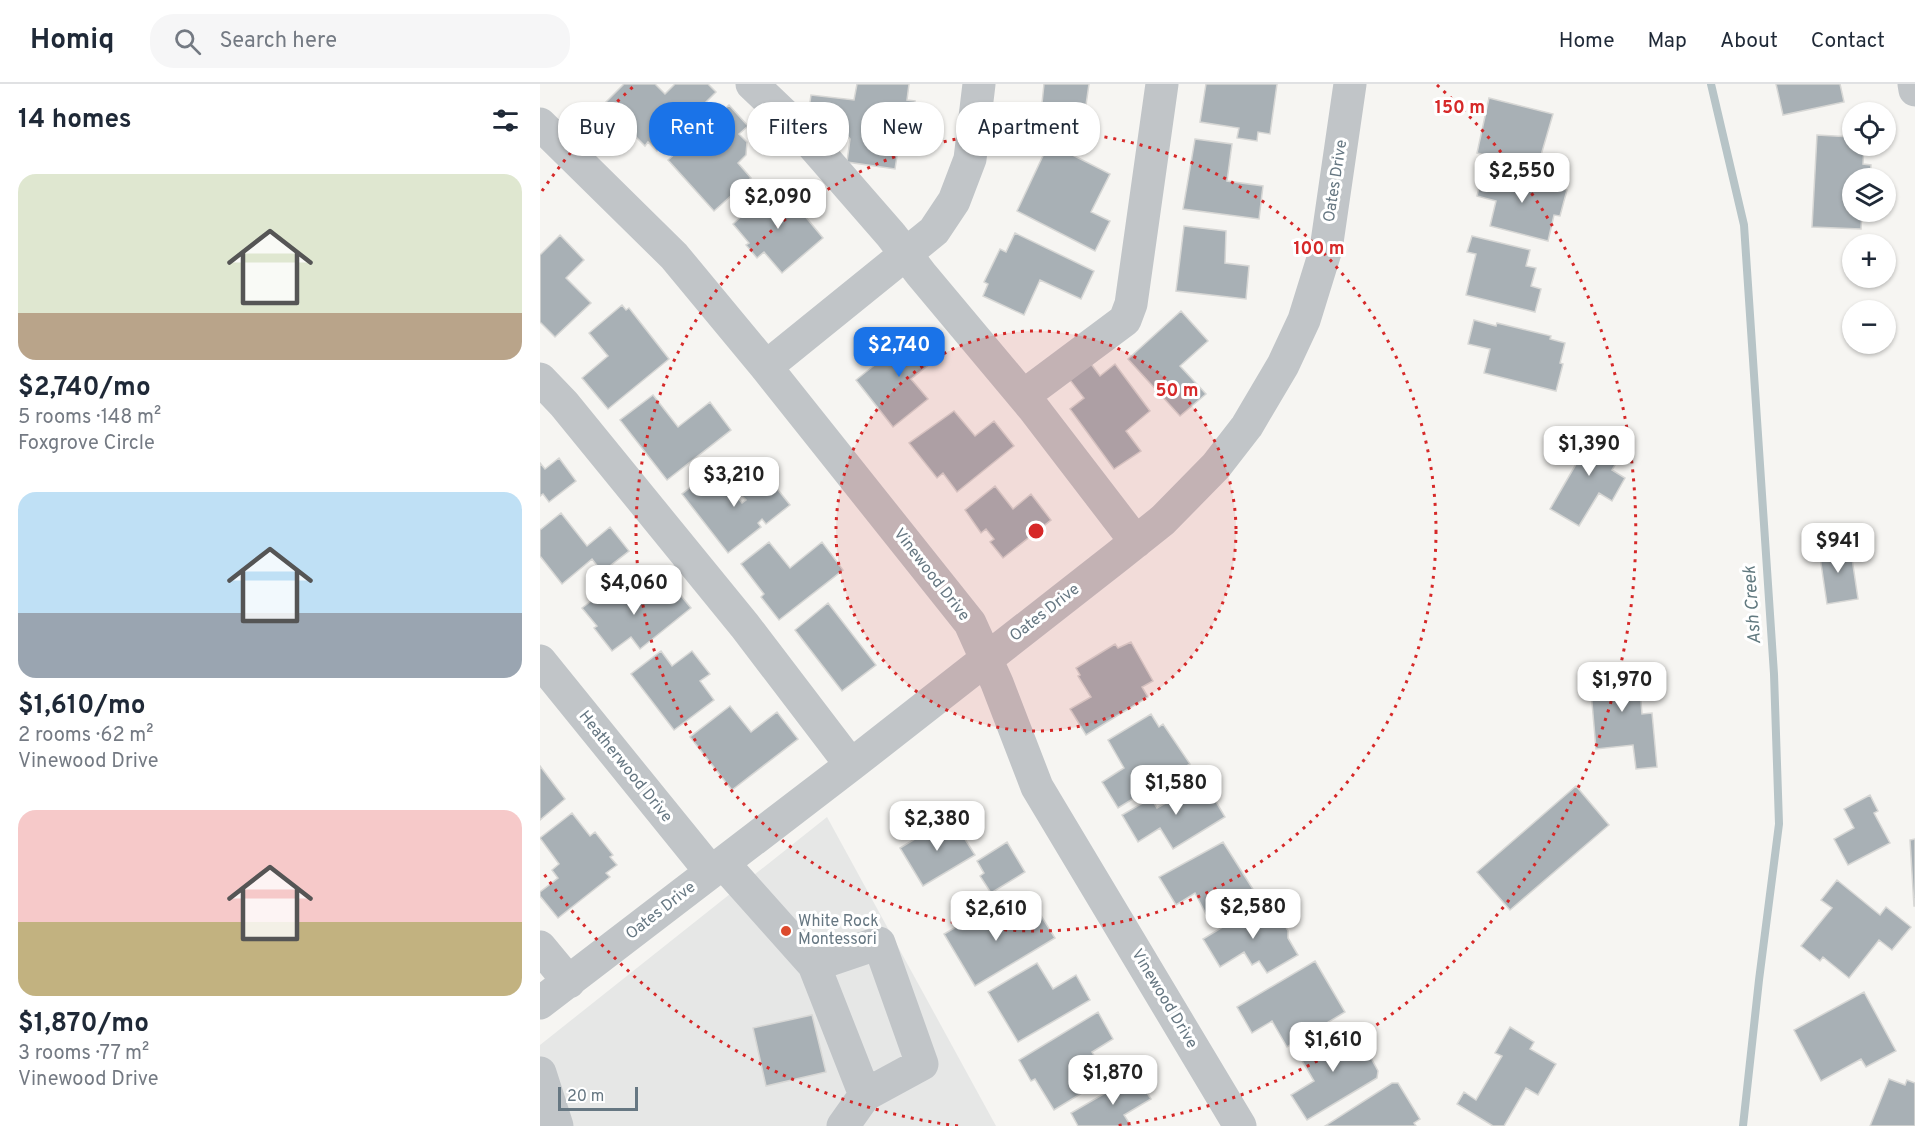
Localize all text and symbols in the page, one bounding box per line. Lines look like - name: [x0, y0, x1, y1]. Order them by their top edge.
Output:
- search box: [150, 14, 570, 68]
- text: Homiq: [30, 23, 114, 59]
- icon: search: [171, 25, 204, 58]
- text: Search here: [219, 28, 337, 55]
- text: Home: [1559, 28, 1615, 55]
- text: Map: [1648, 28, 1687, 55]
- text: About: [1720, 28, 1778, 55]
- text: Contact: [1811, 28, 1885, 55]
- text: 150 m: [1435, 97, 1485, 120]
- chip: Buy: [558, 102, 637, 156]
- chip: Rent: [649, 102, 735, 156]
- chip: Filters: [747, 102, 849, 156]
- chip: New: [861, 102, 944, 156]
- chip: Apartment: [956, 102, 1100, 156]
- map controls: [1842, 102, 1896, 354]
- button: locate: [1842, 102, 1896, 156]
- text: 14 homes: [18, 104, 132, 137]
- icon: filters: [489, 104, 522, 137]
- street label: Oates Drive: [1320, 138, 1352, 224]
- pin: $2,550: [1473, 153, 1571, 204]
- text: $2,550: [1489, 159, 1555, 185]
- button: layers: [1842, 168, 1896, 222]
- pin: $2,090: [729, 179, 827, 230]
- text: $2,090: [744, 185, 812, 211]
- icon: home: [216, 213, 324, 321]
- button: +: [1842, 234, 1896, 288]
- text: 100 m: [1293, 238, 1345, 261]
- button: −: [1842, 300, 1896, 354]
- pin: $2,740: [850, 327, 948, 378]
- text: $2,740: [868, 333, 930, 359]
- text: $2,740/mo: [18, 372, 151, 405]
- text: 50 m: [1155, 380, 1199, 403]
- text: 5 rooms · 148 m²: [18, 405, 161, 431]
- pin: $1,390: [1540, 426, 1638, 477]
- text: Foxgrove Circle: [18, 431, 155, 457]
- text: $1,390: [1558, 432, 1620, 458]
- pin: $3,210: [685, 457, 783, 508]
- text: $3,210: [703, 463, 765, 489]
- centre of rings: [1026, 521, 1046, 541]
- pin: $941: [1802, 523, 1874, 574]
- street label: Vinewood Drive: [888, 525, 974, 625]
- text: $941: [1815, 529, 1861, 555]
- icon: home: [216, 531, 324, 639]
- water label: Ash Creek: [1739, 564, 1767, 645]
- pin: $4,060: [585, 565, 683, 616]
- text: $4,060: [600, 571, 668, 597]
- street label: Oates Drive: [1006, 580, 1084, 646]
- pin: $1,970: [1573, 662, 1671, 713]
- text: $1,970: [1591, 668, 1653, 694]
- text: $1,610/mo: [18, 690, 146, 723]
- street label: Heatherwood Drive: [574, 707, 676, 827]
- text: 2 rooms · 62 m²: [18, 723, 154, 749]
- text: Vinewood Drive: [18, 749, 159, 775]
- pin: $1,580: [1127, 765, 1225, 816]
- text: $1,580: [1145, 771, 1207, 797]
- pin: $2,380: [888, 801, 986, 852]
- text: $2,380: [904, 807, 970, 833]
- icon: home: [216, 849, 324, 957]
- street label: Oates Drive: [622, 878, 700, 944]
- pin: $2,580: [1204, 889, 1302, 940]
- pin: $2,610: [947, 891, 1045, 942]
- text: $2,580: [1220, 895, 1286, 921]
- text: $2,610: [965, 897, 1027, 923]
- place label: White Rock Montessori: [798, 912, 879, 950]
- marker: White Rock Montessori: [779, 924, 793, 938]
- street label: Vinewood Drive: [1126, 946, 1202, 1052]
- text: $1,870/mo: [18, 1008, 149, 1041]
- pin: $1,610: [1284, 1022, 1382, 1073]
- text: $1,610: [1304, 1028, 1362, 1054]
- text: 3 rooms · 77 m²: [18, 1041, 149, 1067]
- pin: $1,870: [1064, 1055, 1162, 1106]
- text: $1,870: [1082, 1061, 1144, 1087]
- text: Vinewood Drive: [18, 1067, 159, 1093]
- scale bar: [558, 1084, 638, 1112]
- text: 20 m: [567, 1087, 604, 1107]

